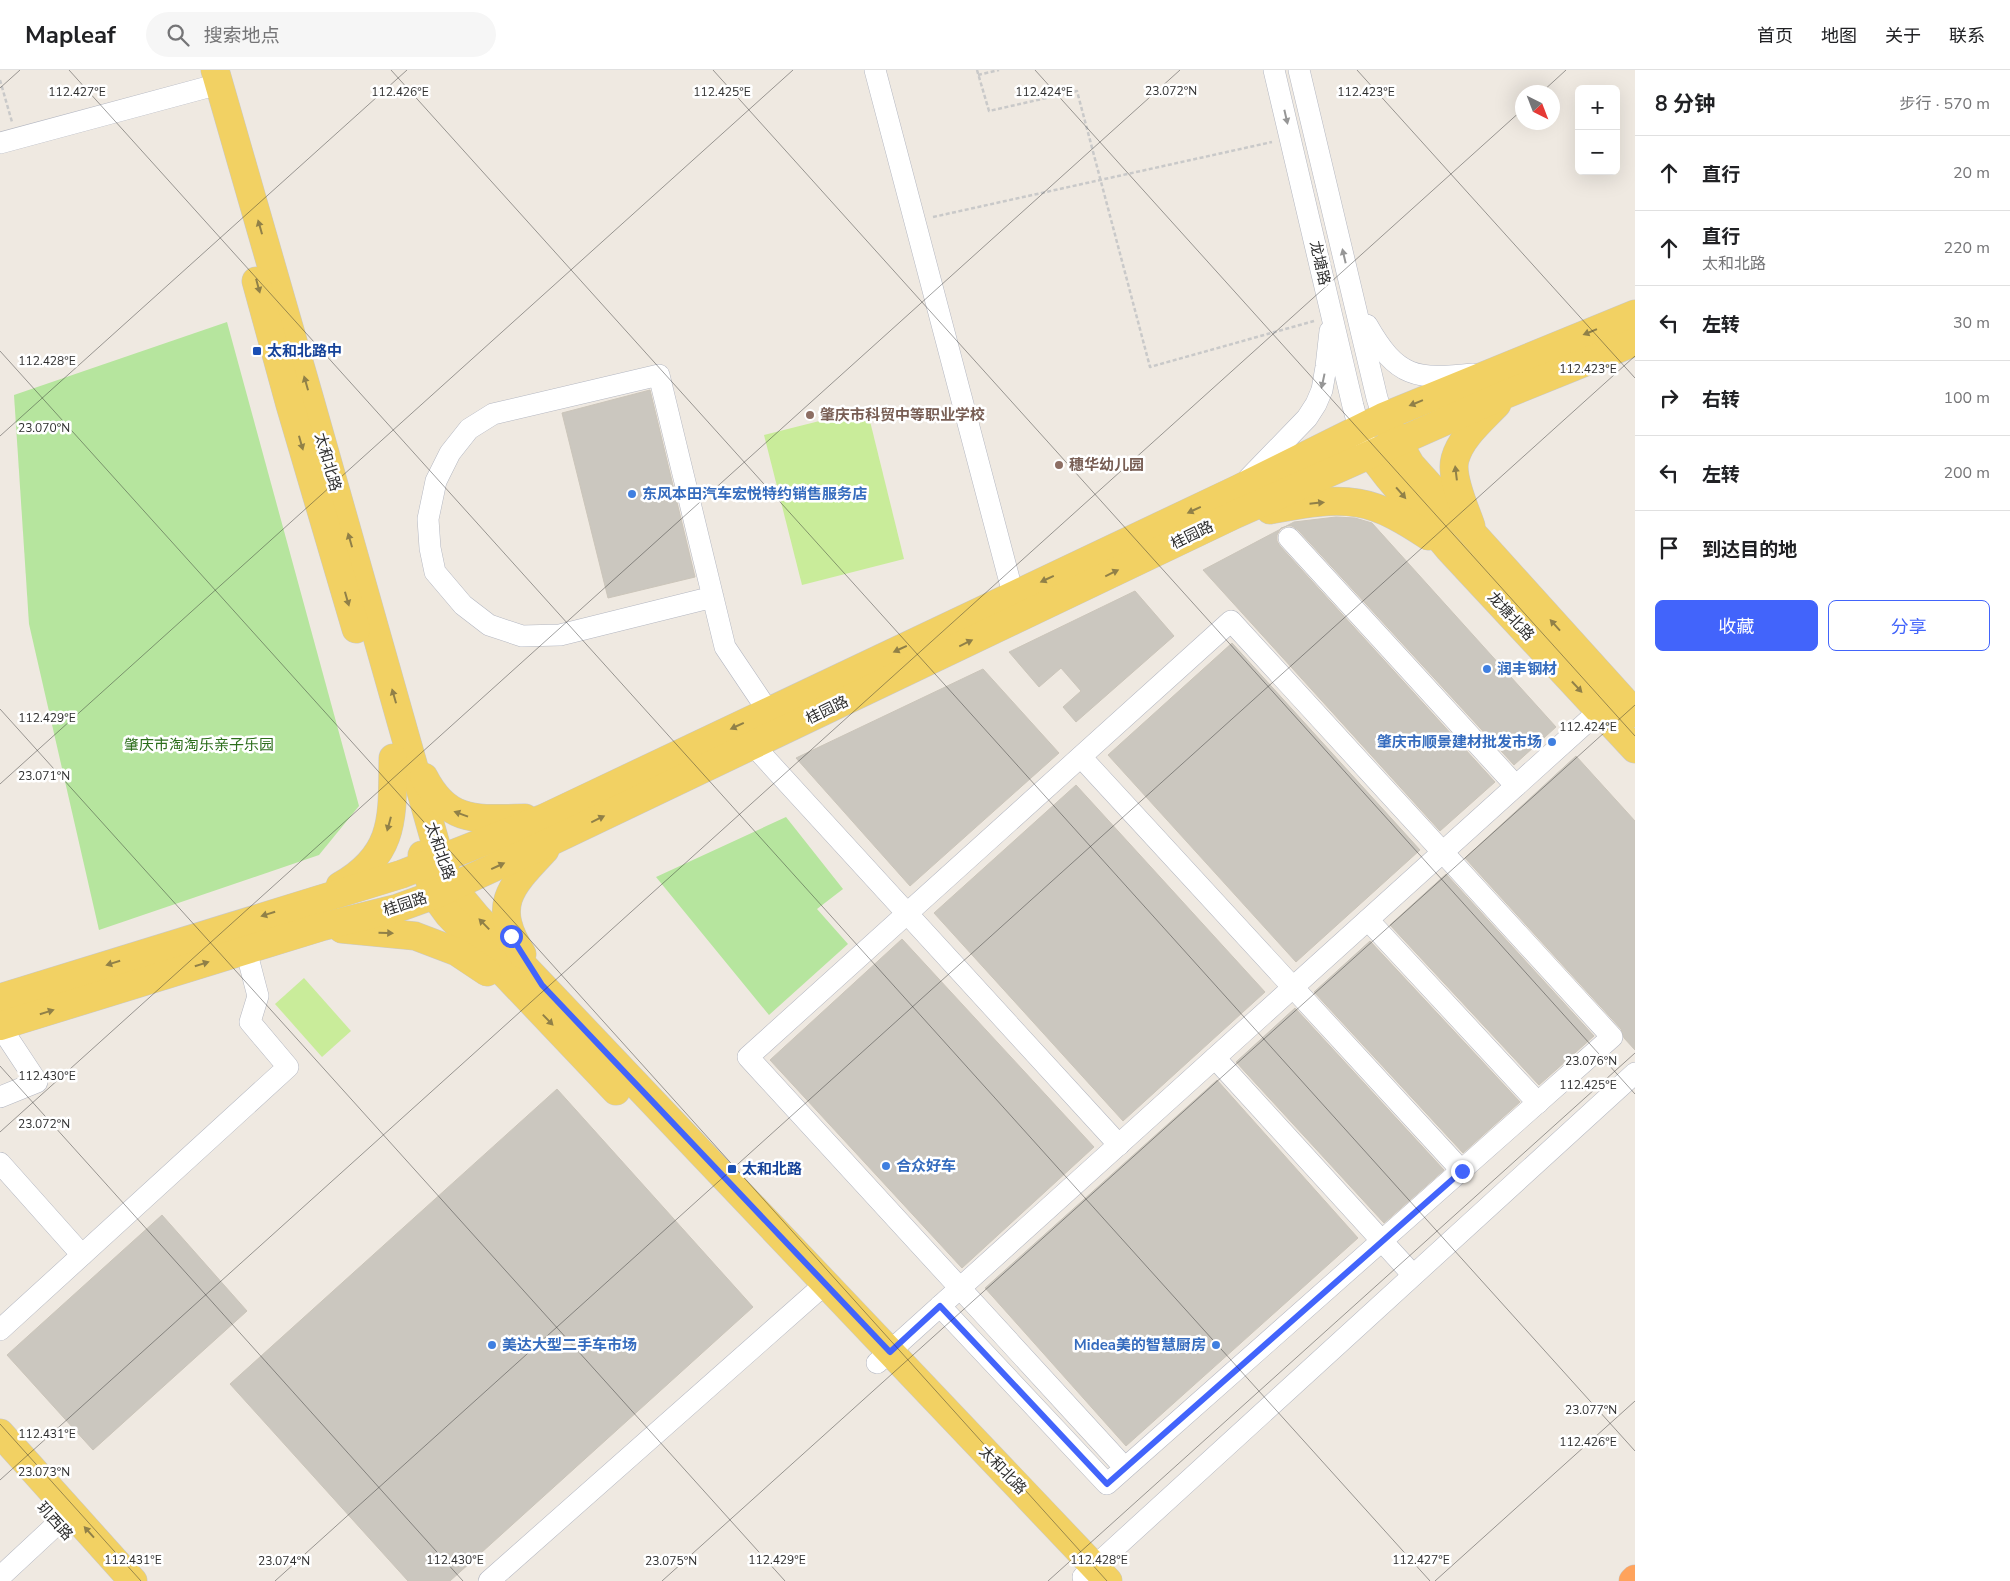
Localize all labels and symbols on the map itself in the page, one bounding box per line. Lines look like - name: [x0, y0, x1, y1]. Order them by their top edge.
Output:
- text: 23.072°N: [1145, 83, 1197, 99]
- text: 112.427°E: [48, 84, 106, 100]
- text: 112.426°E: [371, 84, 429, 100]
- text: 112.425°E: [693, 84, 751, 100]
- text: 112.424°E: [1015, 84, 1073, 100]
- text: 112.423°E: [1337, 84, 1395, 100]
- north arrow: [1515, 85, 1560, 130]
- one-way arrow: [1282, 110, 1290, 125]
- one-way arrow: [256, 220, 264, 235]
- street label: 龙塘路: [1305, 239, 1335, 287]
- one-way arrow: [1339, 249, 1347, 264]
- one-way arrow: [254, 278, 262, 293]
- one-way arrow: [1583, 329, 1597, 337]
- place label: 太和北路中: [267, 341, 342, 361]
- marker: 太和北路中: [251, 345, 263, 357]
- text: 112.428°E: [18, 353, 76, 369]
- text: 112.423°E: [1559, 361, 1617, 377]
- one-way arrow: [1319, 374, 1327, 390]
- one-way arrow: [301, 376, 309, 391]
- one-way arrow: [1408, 399, 1423, 407]
- place label: 肇庆市科贸中等职业学校: [820, 405, 985, 425]
- marker: 肇庆市科贸中等职业学校: [804, 409, 816, 421]
- text: 23.070°N: [18, 420, 70, 436]
- street label: 太和北路: [310, 430, 346, 494]
- one-way arrow: [297, 435, 305, 450]
- place label: 穗华幼儿园: [1069, 455, 1144, 475]
- marker: 穗华幼儿园: [1053, 459, 1065, 471]
- one-way arrow: [1452, 465, 1460, 481]
- place label: 东风本田汽车宏悦特约销售服务店: [642, 484, 867, 504]
- one-way arrow: [1395, 486, 1407, 498]
- marker: 东风本田汽车宏悦特约销售服务店: [626, 488, 638, 500]
- one-way arrow: [1309, 499, 1325, 507]
- one-way arrow: [1187, 506, 1201, 514]
- street label: 桂园路: [1167, 516, 1217, 554]
- one-way arrow: [346, 532, 354, 547]
- one-way arrow: [1105, 569, 1120, 578]
- one-way arrow: [1040, 575, 1054, 583]
- street label: 龙塘北路: [1483, 587, 1539, 645]
- one-way arrow: [343, 591, 351, 606]
- one-way arrow: [1549, 620, 1561, 632]
- one-way arrow: [959, 639, 973, 647]
- one-way arrow: [893, 645, 907, 653]
- place label: 润丰钢材: [1497, 659, 1557, 679]
- marker: 润丰钢材: [1481, 663, 1493, 675]
- one-way arrow: [1571, 680, 1583, 692]
- one-way arrow: [390, 689, 398, 704]
- street label: 桂园路: [802, 691, 852, 729]
- text: 112.429°E: [18, 710, 76, 726]
- text: 112.424°E: [1559, 719, 1617, 735]
- one-way arrow: [730, 722, 744, 730]
- place label: 肇庆市顺景建材批发市场: [1377, 732, 1542, 752]
- park label: 肇庆市淘淘乐亲子乐园: [124, 735, 274, 755]
- marker: 肇庆市顺景建材批发市场: [1546, 736, 1558, 748]
- text: 23.071°N: [18, 768, 70, 784]
- one-way arrow: [453, 810, 468, 818]
- one-way arrow: [591, 815, 605, 823]
- one-way arrow: [385, 816, 393, 832]
- street label: 太和北路: [421, 819, 459, 883]
- one-way arrow: [491, 861, 505, 869]
- street label: 桂园路: [381, 888, 429, 920]
- one-way arrow: [260, 911, 275, 919]
- one-way arrow: [478, 919, 490, 931]
- route start: [500, 925, 523, 948]
- one-way arrow: [379, 929, 395, 937]
- one-way arrow: [105, 959, 120, 967]
- one-way arrow: [194, 959, 209, 967]
- one-way arrow: [39, 1007, 54, 1015]
- one-way arrow: [542, 1014, 554, 1026]
- text: 23.076°N: [1565, 1053, 1617, 1069]
- text: 112.430°E: [18, 1068, 76, 1084]
- text: 112.425°E: [1559, 1077, 1617, 1093]
- text: 23.072°N: [18, 1116, 70, 1132]
- place label: 合众好车: [896, 1156, 956, 1176]
- place label: 太和北路: [742, 1159, 802, 1179]
- marker: 合众好车: [880, 1160, 892, 1172]
- route end: [1451, 1160, 1474, 1183]
- marker: 太和北路: [726, 1163, 738, 1175]
- place label: 美达大型二手车市场: [502, 1335, 637, 1355]
- place label: Midea美的智慧厨房: [1074, 1335, 1206, 1355]
- marker: 美达大型二手车市场: [486, 1339, 498, 1351]
- marker: Midea美的智慧厨房: [1210, 1339, 1222, 1351]
- text: 23.077°N: [1565, 1402, 1617, 1418]
- text: 112.431°E: [18, 1426, 76, 1442]
- text: 112.426°E: [1559, 1434, 1617, 1450]
- street label: 太和北路: [975, 1441, 1031, 1499]
- text: 23.073°N: [18, 1464, 70, 1480]
- street label: 玑西路: [33, 1498, 77, 1544]
- one-way arrow: [83, 1526, 95, 1538]
- text: 112.431°E: [104, 1552, 162, 1568]
- text: 112.430°E: [426, 1552, 484, 1568]
- text: 112.429°E: [748, 1552, 806, 1568]
- text: 112.428°E: [1070, 1552, 1128, 1568]
- text: 112.427°E: [1392, 1552, 1450, 1568]
- text: 23.074°N: [258, 1553, 310, 1569]
- text: 23.075°N: [645, 1553, 697, 1569]

